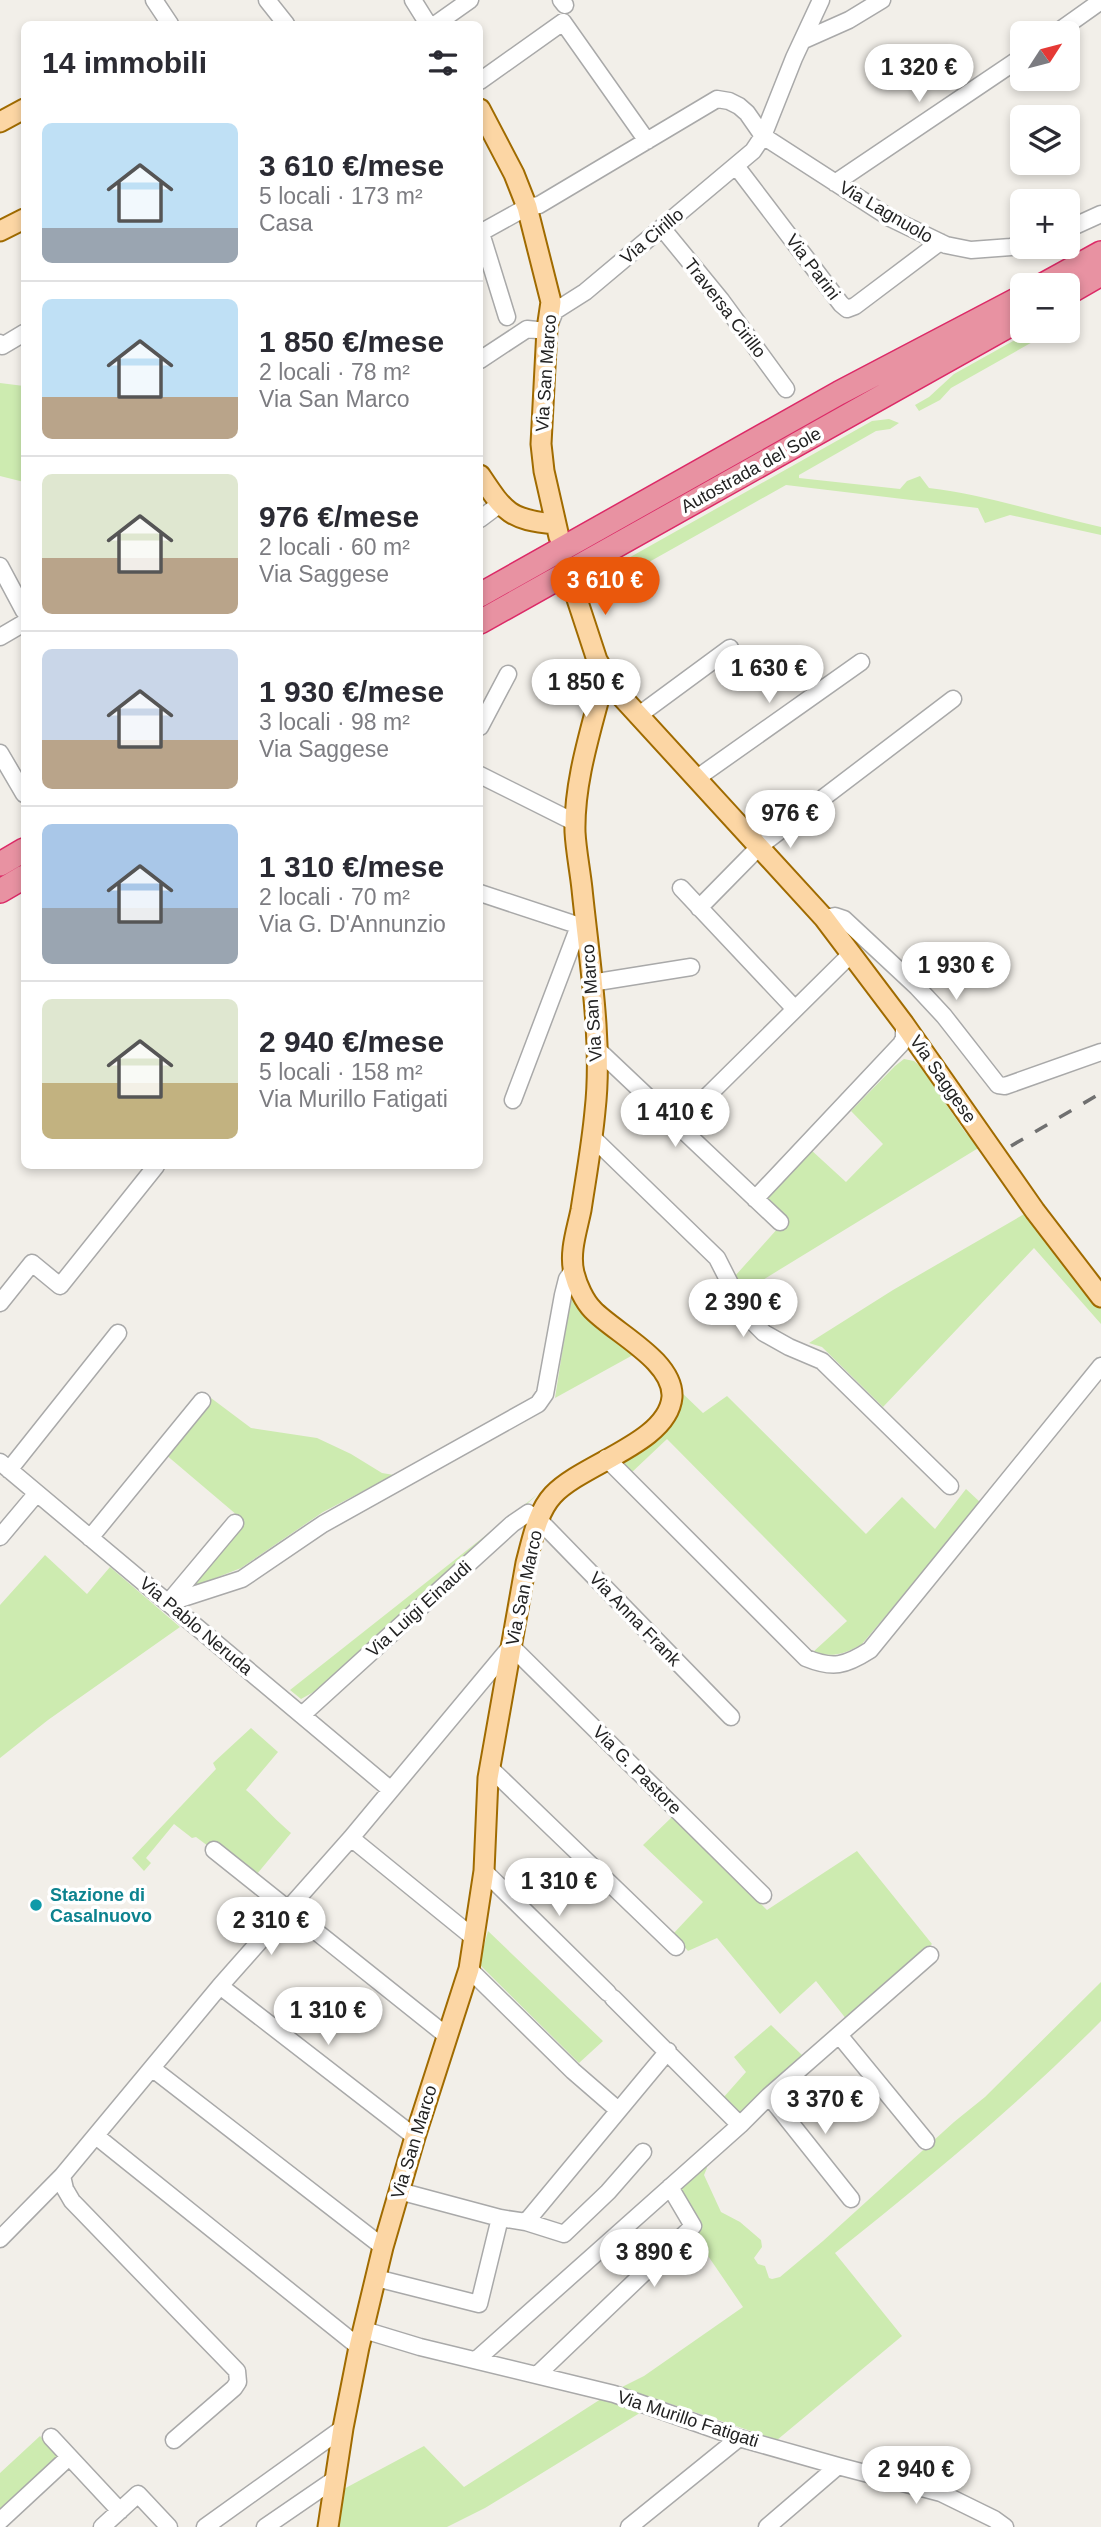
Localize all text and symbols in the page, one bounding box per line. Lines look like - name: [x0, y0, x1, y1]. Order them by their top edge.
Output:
- north arrow: [1010, 21, 1080, 91]
- map controls: [1010, 21, 1080, 343]
- icon: filters: [424, 44, 462, 82]
- pin: 1 320 €: [854, 44, 984, 104]
- text: 14 immobili: [42, 46, 207, 79]
- text: 1 320 €: [881, 54, 957, 80]
- button: layers: [1010, 105, 1080, 175]
- text: 3 610 €/mese: [259, 149, 444, 182]
- icon: home: [98, 151, 182, 235]
- street label: Via Lagnuolo: [836, 177, 936, 247]
- text: 5 locali · 173 m²: [259, 183, 423, 209]
- button: +: [1010, 189, 1080, 259]
- street label: Via Cirillo: [617, 204, 687, 268]
- text: Casa: [259, 210, 313, 236]
- street label: Via Parini: [782, 230, 844, 304]
- street label: Traversa Cirillo: [680, 254, 770, 362]
- button: −: [1010, 273, 1080, 343]
- street label: Via San Marco: [532, 314, 560, 432]
- text: 1 850 €/mese: [259, 325, 444, 358]
- icon: home: [98, 327, 182, 411]
- text: 2 locali · 78 m²: [259, 359, 410, 385]
- text: Via San Marco: [259, 386, 409, 412]
- street label: Autostrada del Sole: [677, 423, 825, 517]
- text: 976 €/mese: [259, 500, 419, 533]
- icon: home: [98, 502, 182, 586]
- text: 2 locali · 60 m²: [259, 534, 410, 560]
- pin: 3 610 €: [540, 558, 670, 617]
- text: Via Saggese: [259, 561, 389, 587]
- text: 3 610 €: [567, 567, 643, 593]
- pin: 1 630 €: [704, 646, 834, 705]
- text: 1 630 €: [731, 655, 807, 681]
- pin: 1 850 €: [521, 660, 651, 719]
- text: 1 850 €: [548, 669, 624, 695]
- text: 1 930 €/mese: [259, 675, 444, 708]
- icon: home: [98, 677, 182, 761]
- text: 3 locali · 98 m²: [259, 709, 410, 735]
- text: Via Saggese: [259, 736, 389, 762]
- pin: 976 €: [741, 790, 839, 850]
- text: 976 €: [761, 800, 819, 826]
- text: 1 310 €/mese: [259, 850, 444, 883]
- icon: home: [98, 852, 182, 936]
- text: 2 locali · 70 m²: [259, 884, 410, 910]
- text: Via G. D'Annunzio: [259, 911, 446, 937]
- pin: 1 930 €: [891, 942, 1021, 1002]
- street label: Via San Marco: [578, 944, 606, 1062]
- text: 1 930 €: [918, 952, 994, 978]
- text: 2 940 €/mese: [259, 1025, 444, 1058]
- icon: home: [98, 1027, 182, 1111]
- street label: Via Saggese: [906, 1032, 980, 1126]
- text: 5 locali · 158 m²: [259, 1059, 423, 1085]
- text: Via Murillo Fatigati: [259, 1086, 448, 1112]
- pin: 1 410 €: [610, 1090, 740, 1149]
- text: 1 410 €: [637, 1099, 713, 1125]
- pin: 2 390 €: [678, 1280, 808, 1339]
- text: 2 390 €: [705, 1289, 781, 1315]
- street label: Via San Marco: [502, 1528, 546, 1648]
- street label: Via Luigi Einaudi: [363, 1557, 475, 1661]
- street label: Via Anna Frank: [585, 1568, 686, 1671]
- street label: Via Pablo Neruda: [136, 1573, 257, 1680]
- street label: Via G. Pastore: [589, 1722, 685, 1818]
- pin: 1 310 €: [494, 1858, 624, 1918]
- text: 1 310 €: [521, 1868, 597, 1894]
- place label: Stazione di Casalnuovo: [50, 1885, 152, 1926]
- marker: Stazione di Casalnuovo: [28, 1897, 44, 1913]
- pin: 2 310 €: [206, 1898, 336, 1957]
- text: 2 310 €: [233, 1907, 309, 1933]
- pin: 1 310 €: [263, 1988, 393, 2047]
- text: 1 310 €: [290, 1997, 366, 2023]
- pin: 3 370 €: [760, 2076, 890, 2136]
- street label: Via San Marco: [387, 2083, 441, 2201]
- text: 3 370 €: [787, 2086, 863, 2112]
- pin: 3 890 €: [589, 2230, 719, 2289]
- text: 3 890 €: [616, 2239, 692, 2265]
- street label: Via Murillo Fatigati: [615, 2387, 761, 2451]
- pin: 2 940 €: [851, 2446, 981, 2506]
- text: 2 940 €: [878, 2456, 954, 2482]

